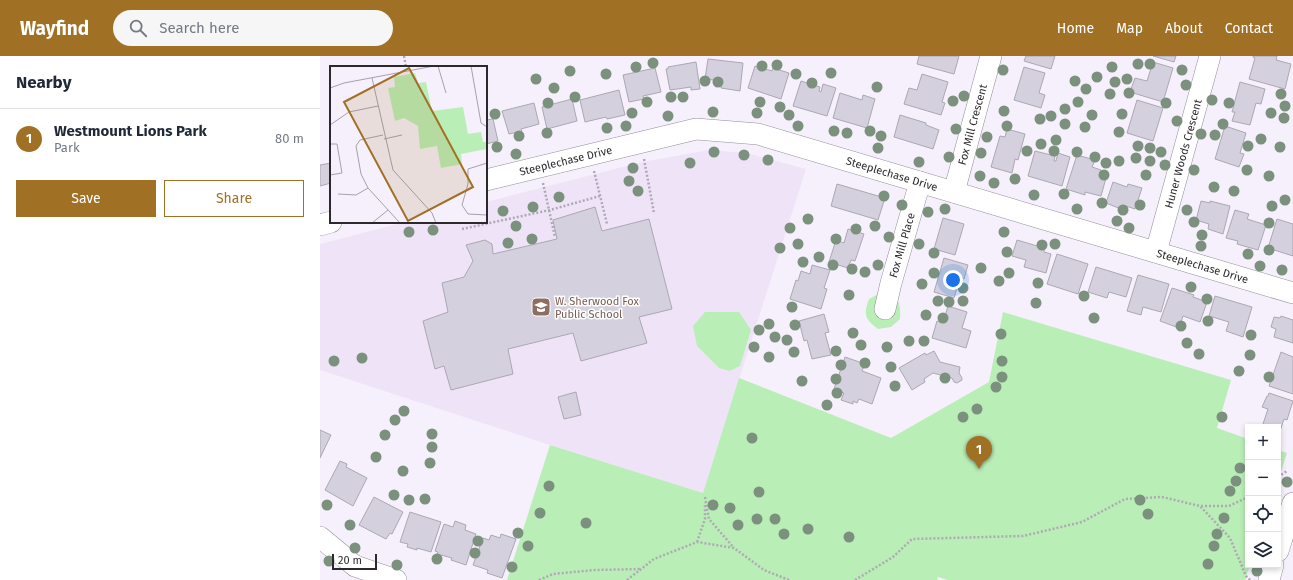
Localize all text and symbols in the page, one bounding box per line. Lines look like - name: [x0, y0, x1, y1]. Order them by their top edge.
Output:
- search box: [113, 10, 393, 46]
- text: Wayfind: [20, 17, 89, 40]
- icon: search: [127, 17, 149, 39]
- text: Search here: [159, 19, 239, 37]
- text: Home: [1057, 20, 1094, 37]
- text: Map: [1116, 20, 1143, 37]
- text: About: [1165, 20, 1203, 37]
- text: Contact: [1225, 20, 1273, 37]
- inset map: [330, 66, 487, 223]
- text: Nearby: [16, 72, 71, 93]
- street label: Fox Mill Crescent: [955, 83, 990, 166]
- street label: Huner Woods Crescent: [1162, 98, 1204, 210]
- text: Westmount Lions Park: [54, 122, 207, 140]
- text: 1: [26, 131, 32, 146]
- text: 80 m: [275, 131, 304, 146]
- text: Park: [54, 140, 80, 155]
- street label: Steeplechase Drive: [518, 143, 613, 178]
- street label: Steeplechase Drive: [845, 154, 939, 194]
- button: Save: [16, 180, 156, 217]
- button: Share: [164, 180, 304, 217]
- street label: Fox Mill Place: [886, 211, 917, 279]
- street label: Steeplechase Drive: [1155, 246, 1250, 286]
- your location: [943, 270, 963, 290]
- place label: W. Sherwood Fox Public School: [555, 295, 640, 321]
- school or university icon: W. Sherwood Fox Public School: [530, 296, 552, 318]
- map controls: [1245, 424, 1281, 568]
- button: +: [1245, 424, 1281, 460]
- pin: 1: [966, 436, 992, 469]
- button: −: [1245, 460, 1281, 496]
- button: locate: [1245, 496, 1281, 532]
- button: layers: [1245, 532, 1281, 568]
- scale bar: [332, 552, 377, 571]
- text: 20 m: [338, 554, 362, 567]

